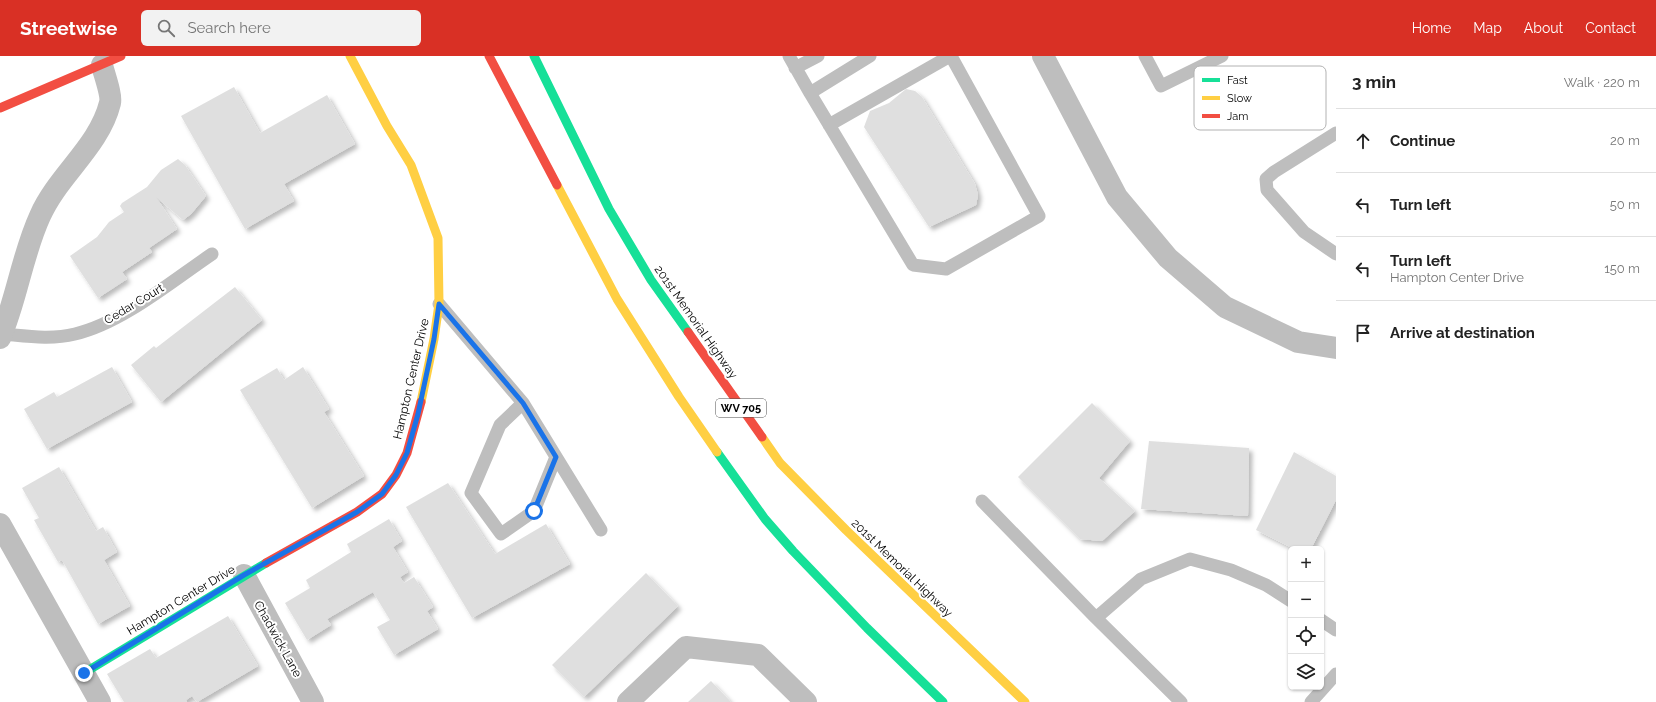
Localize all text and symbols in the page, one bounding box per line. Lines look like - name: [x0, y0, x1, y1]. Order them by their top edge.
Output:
- search box: [141, 10, 421, 46]
- text: Streetwise: [20, 17, 117, 39]
- icon: search: [155, 17, 177, 39]
- text: Search here: [187, 19, 271, 37]
- text: Home: [1412, 20, 1451, 36]
- text: Map: [1473, 20, 1502, 36]
- text: About: [1524, 20, 1563, 36]
- text: Contact: [1585, 20, 1636, 36]
- legend: [1194, 66, 1326, 130]
- text: 3 min: [1352, 72, 1396, 92]
- text: Fast: [1227, 74, 1248, 87]
- text: Walk · 220 m: [1564, 75, 1640, 90]
- text: Slow: [1227, 92, 1252, 105]
- text: Jam: [1227, 110, 1248, 123]
- icon: ahead: [1352, 130, 1374, 152]
- text: Continue: [1390, 132, 1455, 150]
- text: 20 m: [1610, 133, 1640, 148]
- icon: left: [1352, 194, 1374, 216]
- text: Turn left: [1390, 196, 1451, 214]
- text: 50 m: [1610, 197, 1640, 212]
- text: Turn left: [1390, 252, 1451, 270]
- icon: left: [1352, 258, 1374, 280]
- text: 150 m: [1604, 261, 1640, 276]
- street label: 201st Memorial Highway: [652, 263, 741, 382]
- text: Hampton Center Drive: [1390, 270, 1524, 285]
- street label: Cedar Court: [102, 281, 166, 327]
- street label: Hampton Center Drive: [390, 317, 432, 441]
- icon: arrive: [1352, 322, 1374, 344]
- text: Arrive at destination: [1390, 324, 1535, 342]
- road number: WV 705: [716, 399, 766, 417]
- route start: [525, 502, 543, 520]
- street label: 201st Memorial Highway: [849, 516, 956, 620]
- map controls: [1288, 546, 1324, 690]
- button: +: [1288, 546, 1324, 582]
- street label: Hampton Center Drive: [124, 562, 238, 638]
- button: −: [1288, 582, 1324, 618]
- street label: Chadwick Lane: [251, 598, 305, 680]
- button: locate: [1288, 618, 1324, 654]
- button: layers: [1288, 654, 1324, 690]
- route end: [75, 664, 93, 682]

